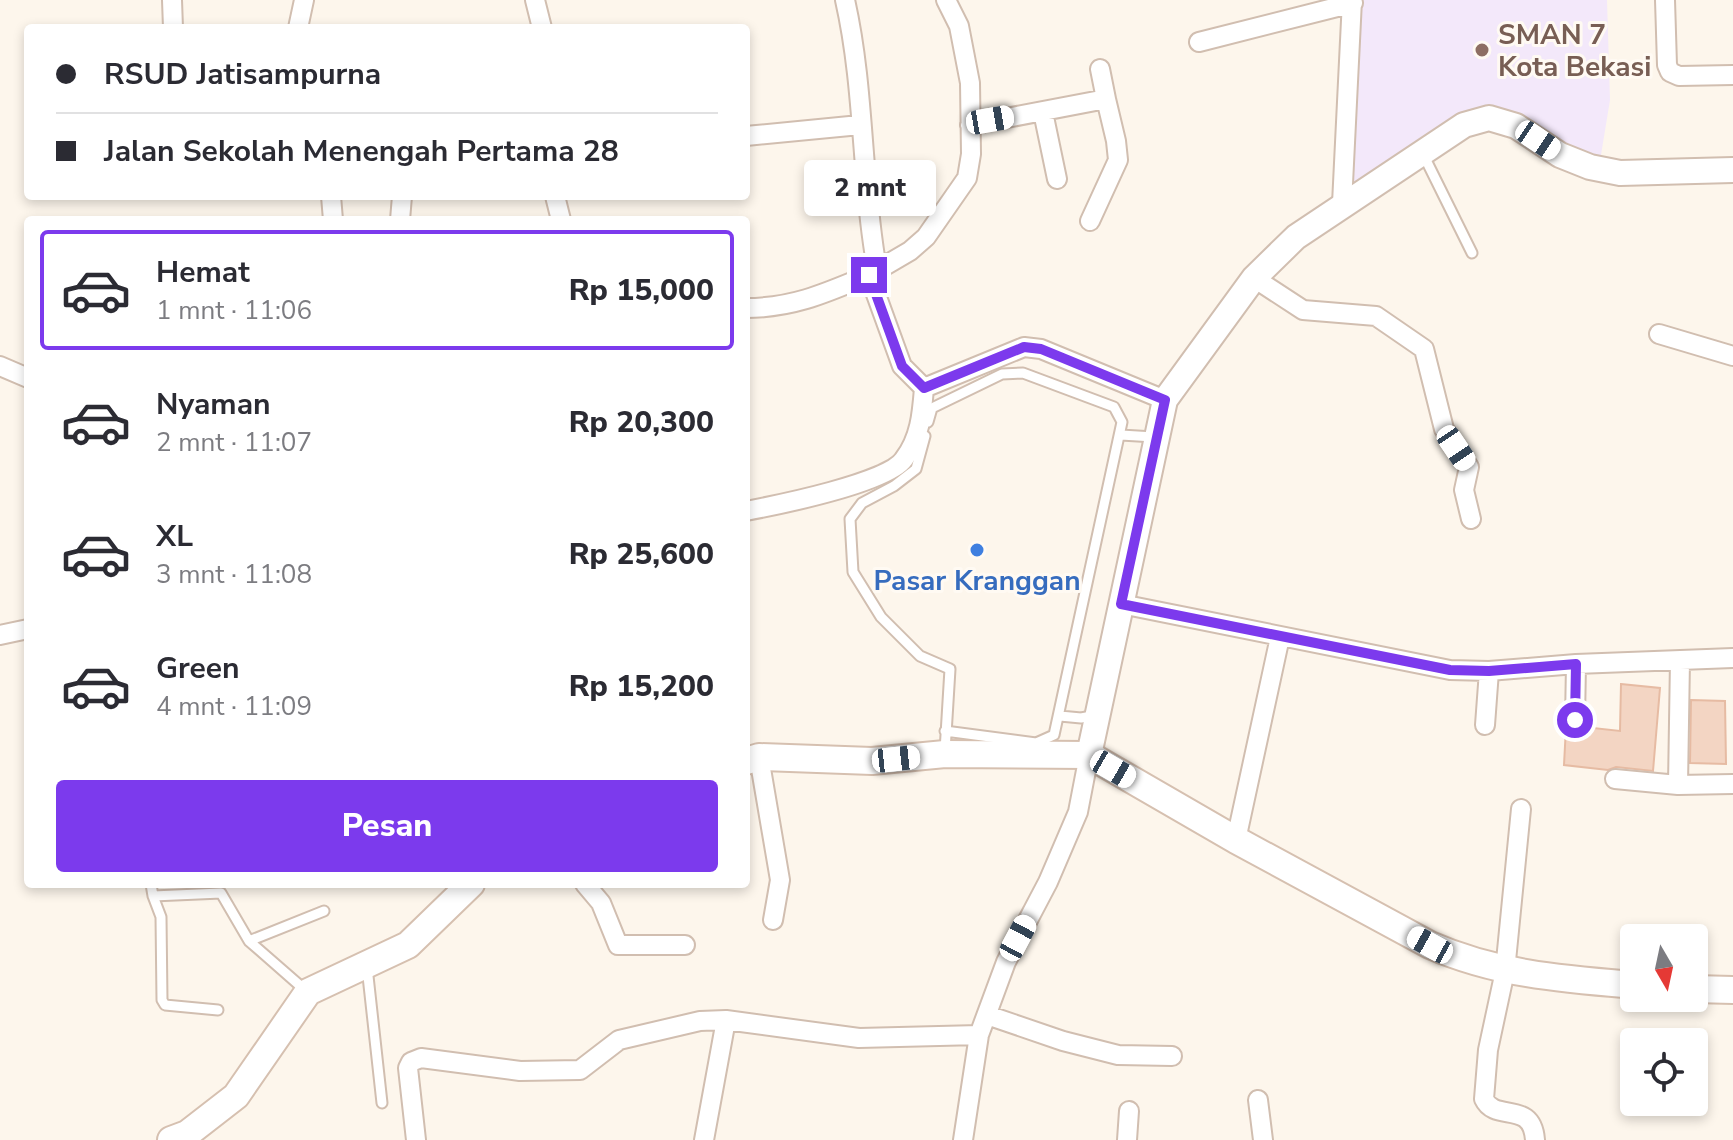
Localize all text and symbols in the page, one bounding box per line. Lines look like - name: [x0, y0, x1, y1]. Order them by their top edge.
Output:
- place label: SMAN 7 Kota Bekasi: [1498, 16, 1651, 86]
- marker: SMAN 7 Kota Bekasi: [1473, 41, 1491, 59]
- text: RSUD Jatisampurna: [104, 54, 381, 95]
- car: [964, 104, 1016, 136]
- car: [1511, 117, 1565, 163]
- text: Jalan Sekolah Menengah Pertama 28: [104, 131, 619, 172]
- callout: 2 mnt: [803, 159, 935, 215]
- text: 2 mnt: [834, 170, 906, 205]
- text: Hemat: [156, 252, 250, 293]
- icon: car: [60, 254, 132, 326]
- route end: [851, 257, 887, 293]
- text: Rp 15,000: [569, 270, 714, 311]
- text: 1 mnt · 11:06: [156, 293, 312, 328]
- text: Nyaman: [156, 384, 271, 425]
- icon: car: [60, 386, 132, 458]
- text: Rp 20,300: [569, 402, 714, 443]
- car: [1433, 421, 1479, 475]
- text: 2 mnt · 11:07: [156, 425, 312, 460]
- text: XL: [156, 516, 193, 557]
- icon: car: [60, 518, 132, 590]
- text: Rp 25,600: [569, 534, 714, 575]
- marker: Pasar Kranggan: [968, 541, 986, 559]
- text: 3 mnt · 11:08: [156, 557, 312, 592]
- place label: Pasar Kranggan: [873, 562, 1081, 600]
- text: Green: [156, 648, 240, 689]
- icon: car: [60, 650, 132, 722]
- text: Rp 15,200: [569, 666, 714, 707]
- text: 4 mnt · 11:09: [156, 689, 312, 724]
- route start: [1557, 702, 1593, 738]
- car: [871, 745, 921, 773]
- car: [1086, 747, 1140, 791]
- button: Pesan: [56, 780, 718, 872]
- car: [996, 911, 1040, 965]
- car: [1403, 923, 1457, 967]
- north arrow: [1620, 924, 1708, 1012]
- map controls: [1620, 924, 1708, 1116]
- button: locate: [1620, 1028, 1708, 1116]

